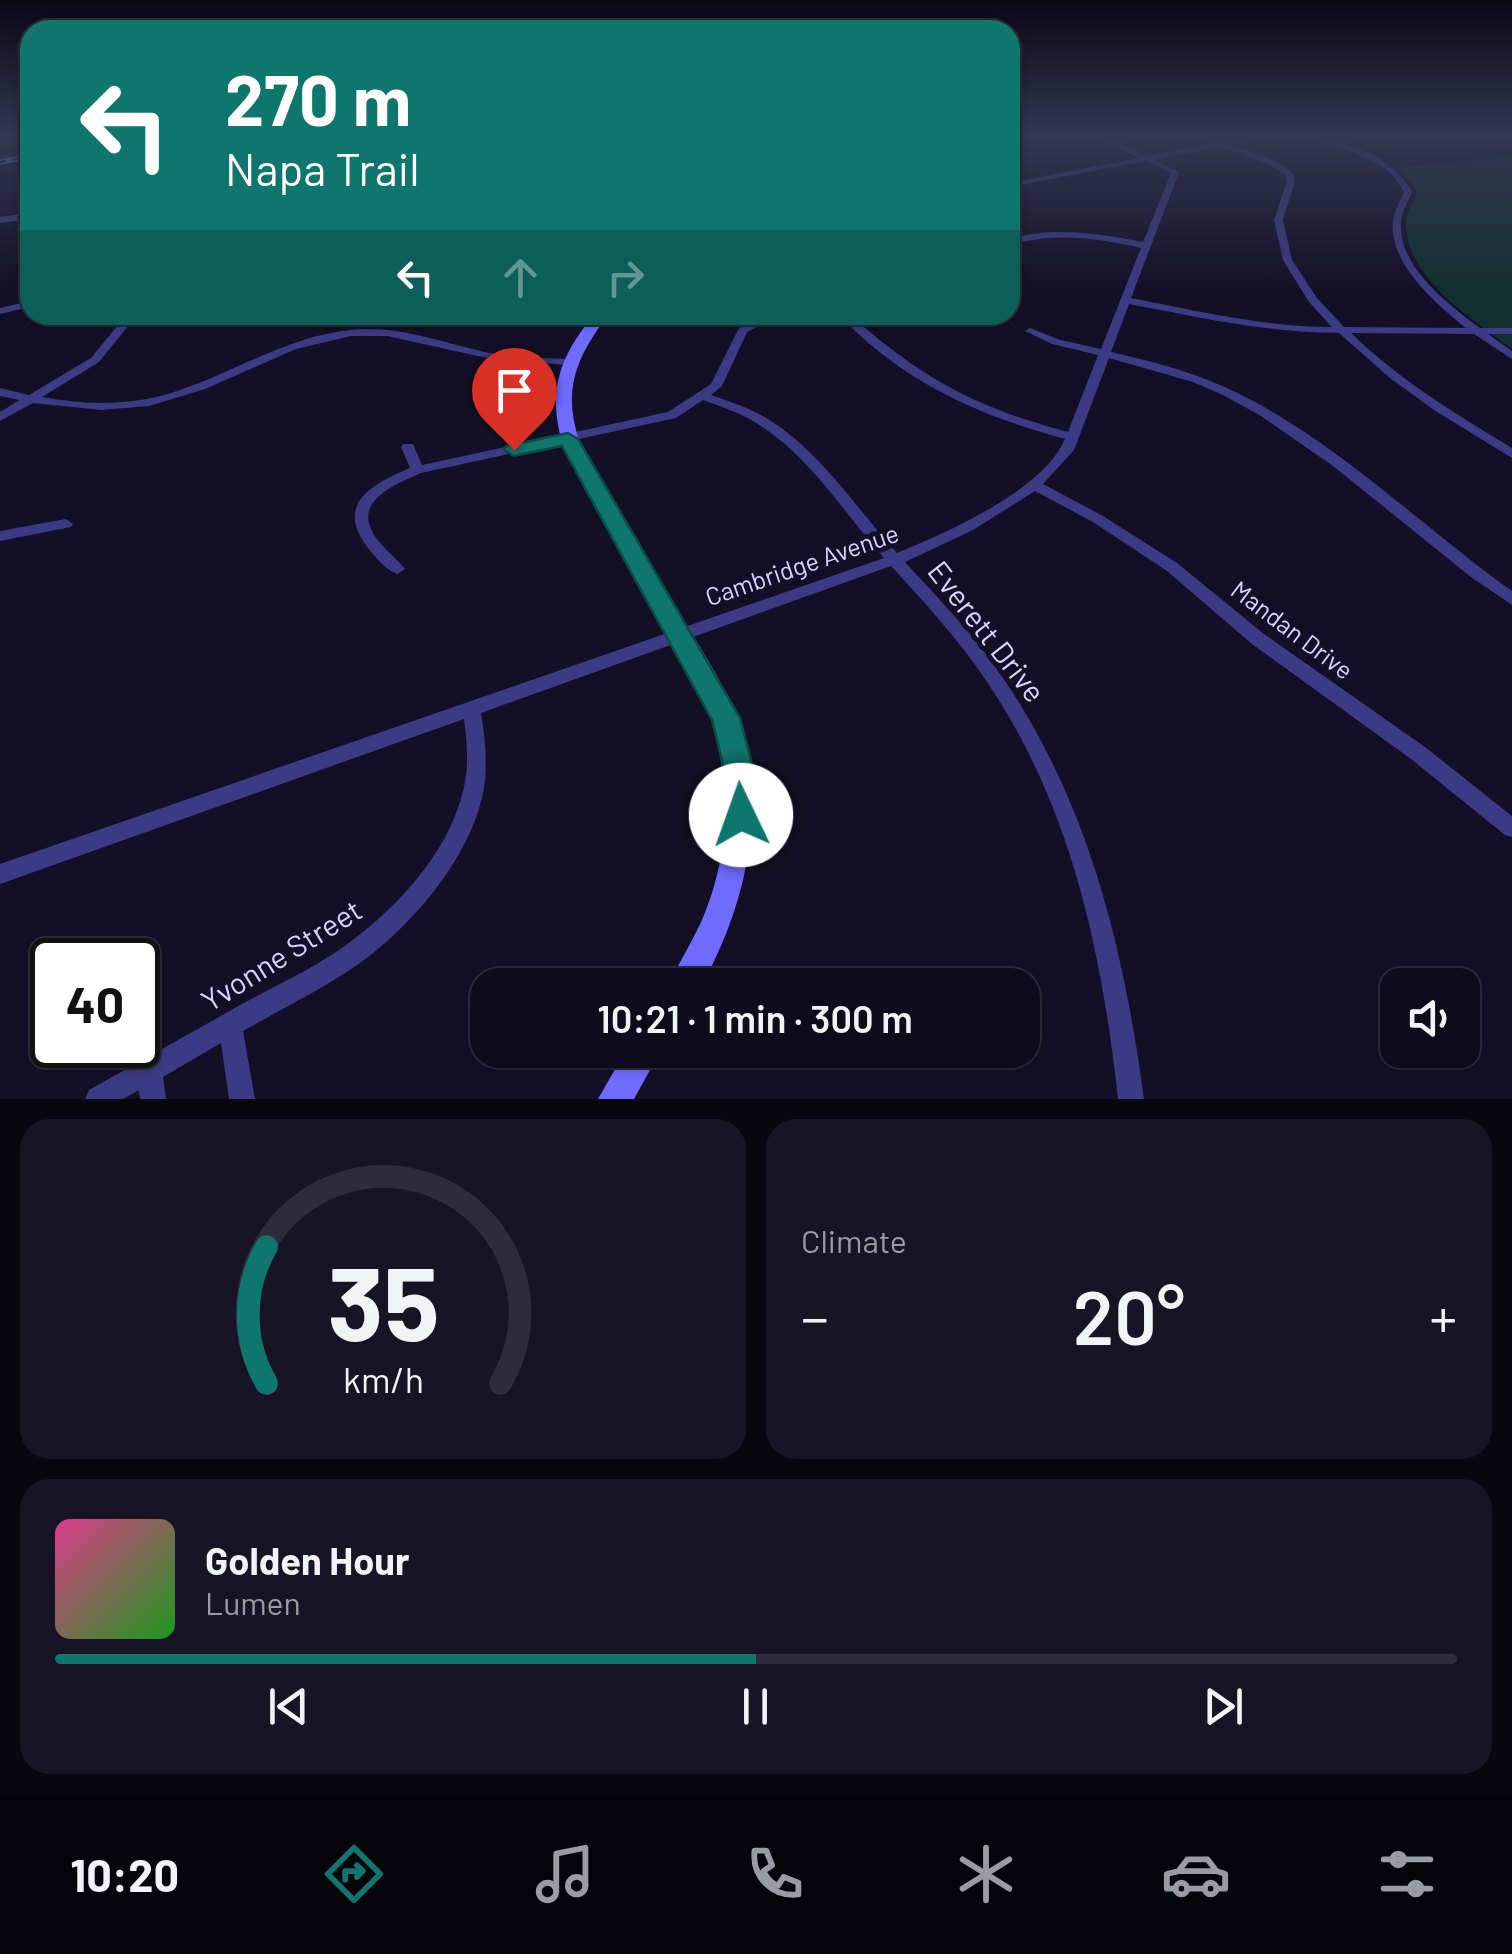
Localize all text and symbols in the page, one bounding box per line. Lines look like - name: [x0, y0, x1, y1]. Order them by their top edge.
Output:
- text: 270 m: [225, 56, 411, 140]
- icon: left: [60, 60, 190, 190]
- text: Napa Trail: [225, 141, 420, 195]
- icon: left: [388, 250, 443, 305]
- icon: ahead: [493, 250, 548, 305]
- icon: right: [598, 250, 653, 305]
- pin: [472, 348, 557, 451]
- icon: arrive: [487, 363, 542, 418]
- street label: Cambridge Avenue: [701, 517, 902, 611]
- street label: Everett Drive: [921, 553, 1054, 708]
- street label: Mandan Drive: [1226, 574, 1359, 685]
- position arrow: [689, 763, 793, 867]
- street label: Yvonne Street: [194, 891, 368, 1018]
- speed limit sign: 40: [30, 938, 160, 1068]
- map controls: [1380, 968, 1480, 1068]
- button: sound: [1380, 968, 1480, 1068]
- text: 10:21 · 1 min · 300 m: [597, 995, 913, 1041]
- text: Climate: [801, 1221, 907, 1259]
- text: 35: [327, 1237, 439, 1362]
- text: 20°: [1073, 1270, 1185, 1360]
- text: −: [801, 1283, 829, 1349]
- text: +: [1429, 1283, 1457, 1349]
- text: km/h: [343, 1357, 423, 1400]
- text: Golden Hour: [205, 1537, 410, 1583]
- text: Lumen: [205, 1583, 301, 1621]
- icon: previous: [261, 1679, 316, 1734]
- icon: pause: [728, 1679, 783, 1734]
- icon: next: [1196, 1679, 1251, 1734]
- icon: directions: [319, 1839, 389, 1909]
- icon: music: [530, 1839, 600, 1909]
- icon: phone: [740, 1839, 810, 1909]
- icon: climate: [951, 1839, 1021, 1909]
- icon: car: [1161, 1839, 1231, 1909]
- icon: filters: [1372, 1839, 1442, 1909]
- text: 10:20: [70, 1847, 179, 1901]

